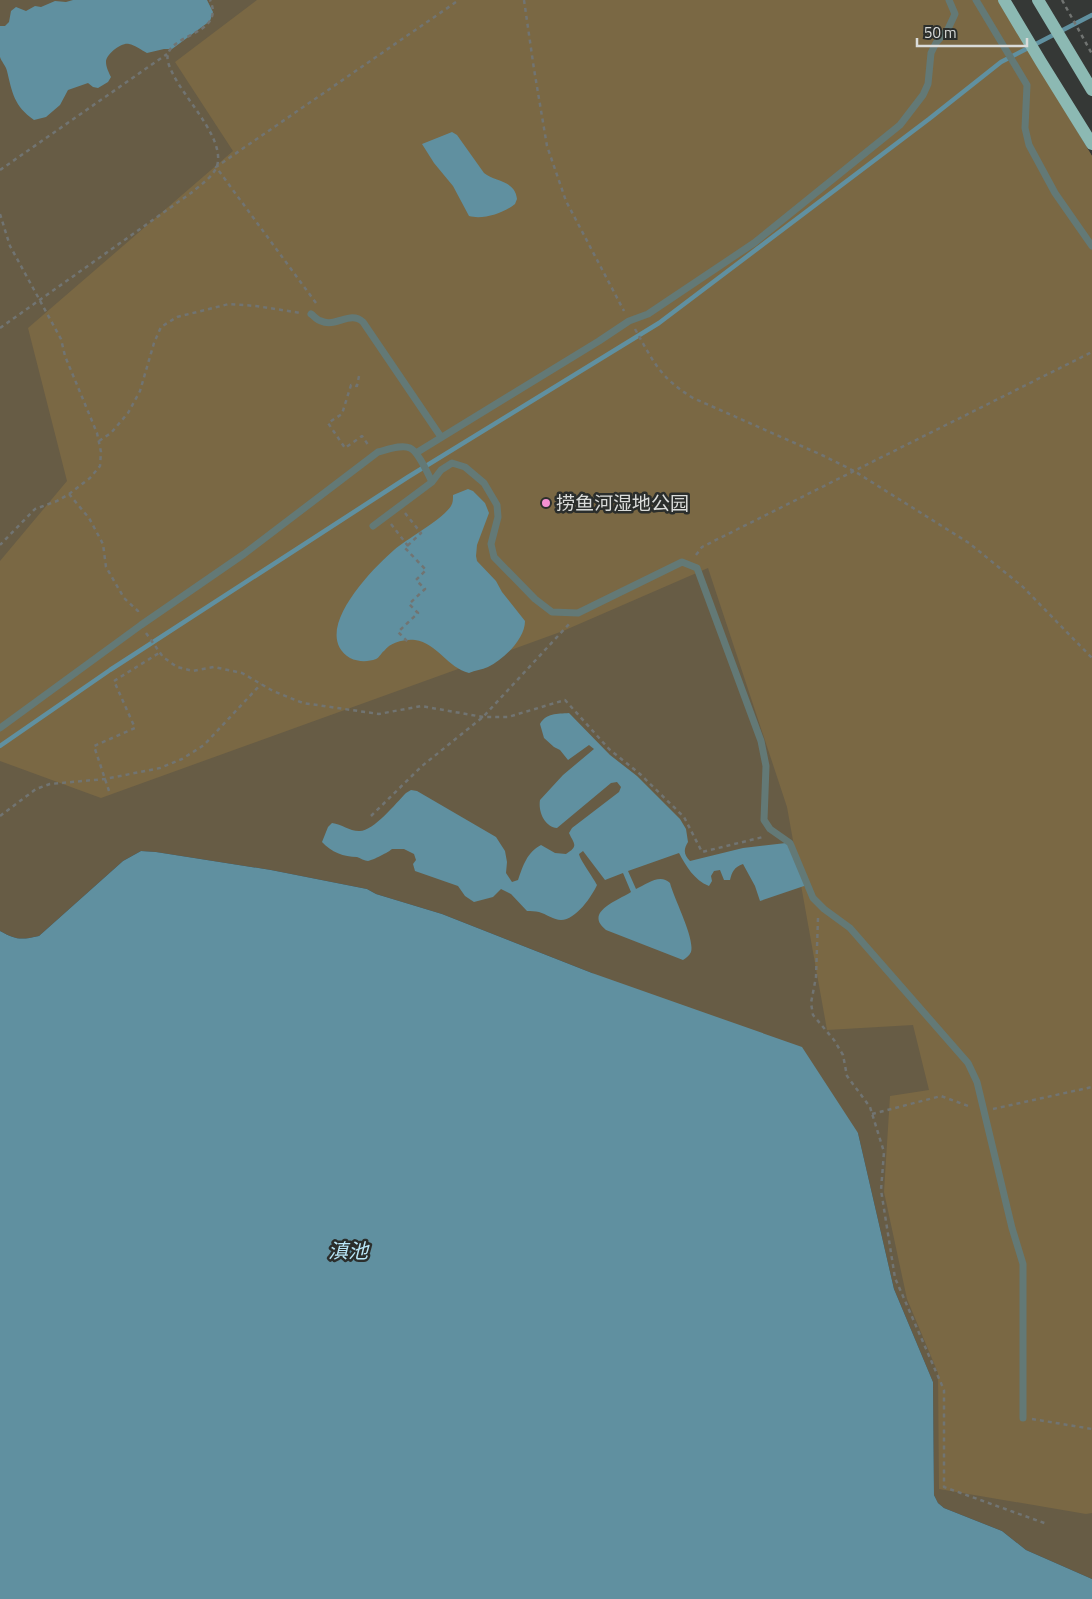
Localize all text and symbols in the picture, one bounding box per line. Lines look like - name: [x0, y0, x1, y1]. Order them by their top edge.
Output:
- scale bar: [917, 15, 1027, 47]
- text: 50 m: [924, 21, 957, 44]
- place label: 捞鱼河湿地公园: [556, 488, 689, 517]
- marker: 捞鱼河湿地公园: [540, 497, 552, 509]
- water label: 滇池: [328, 1235, 370, 1266]

